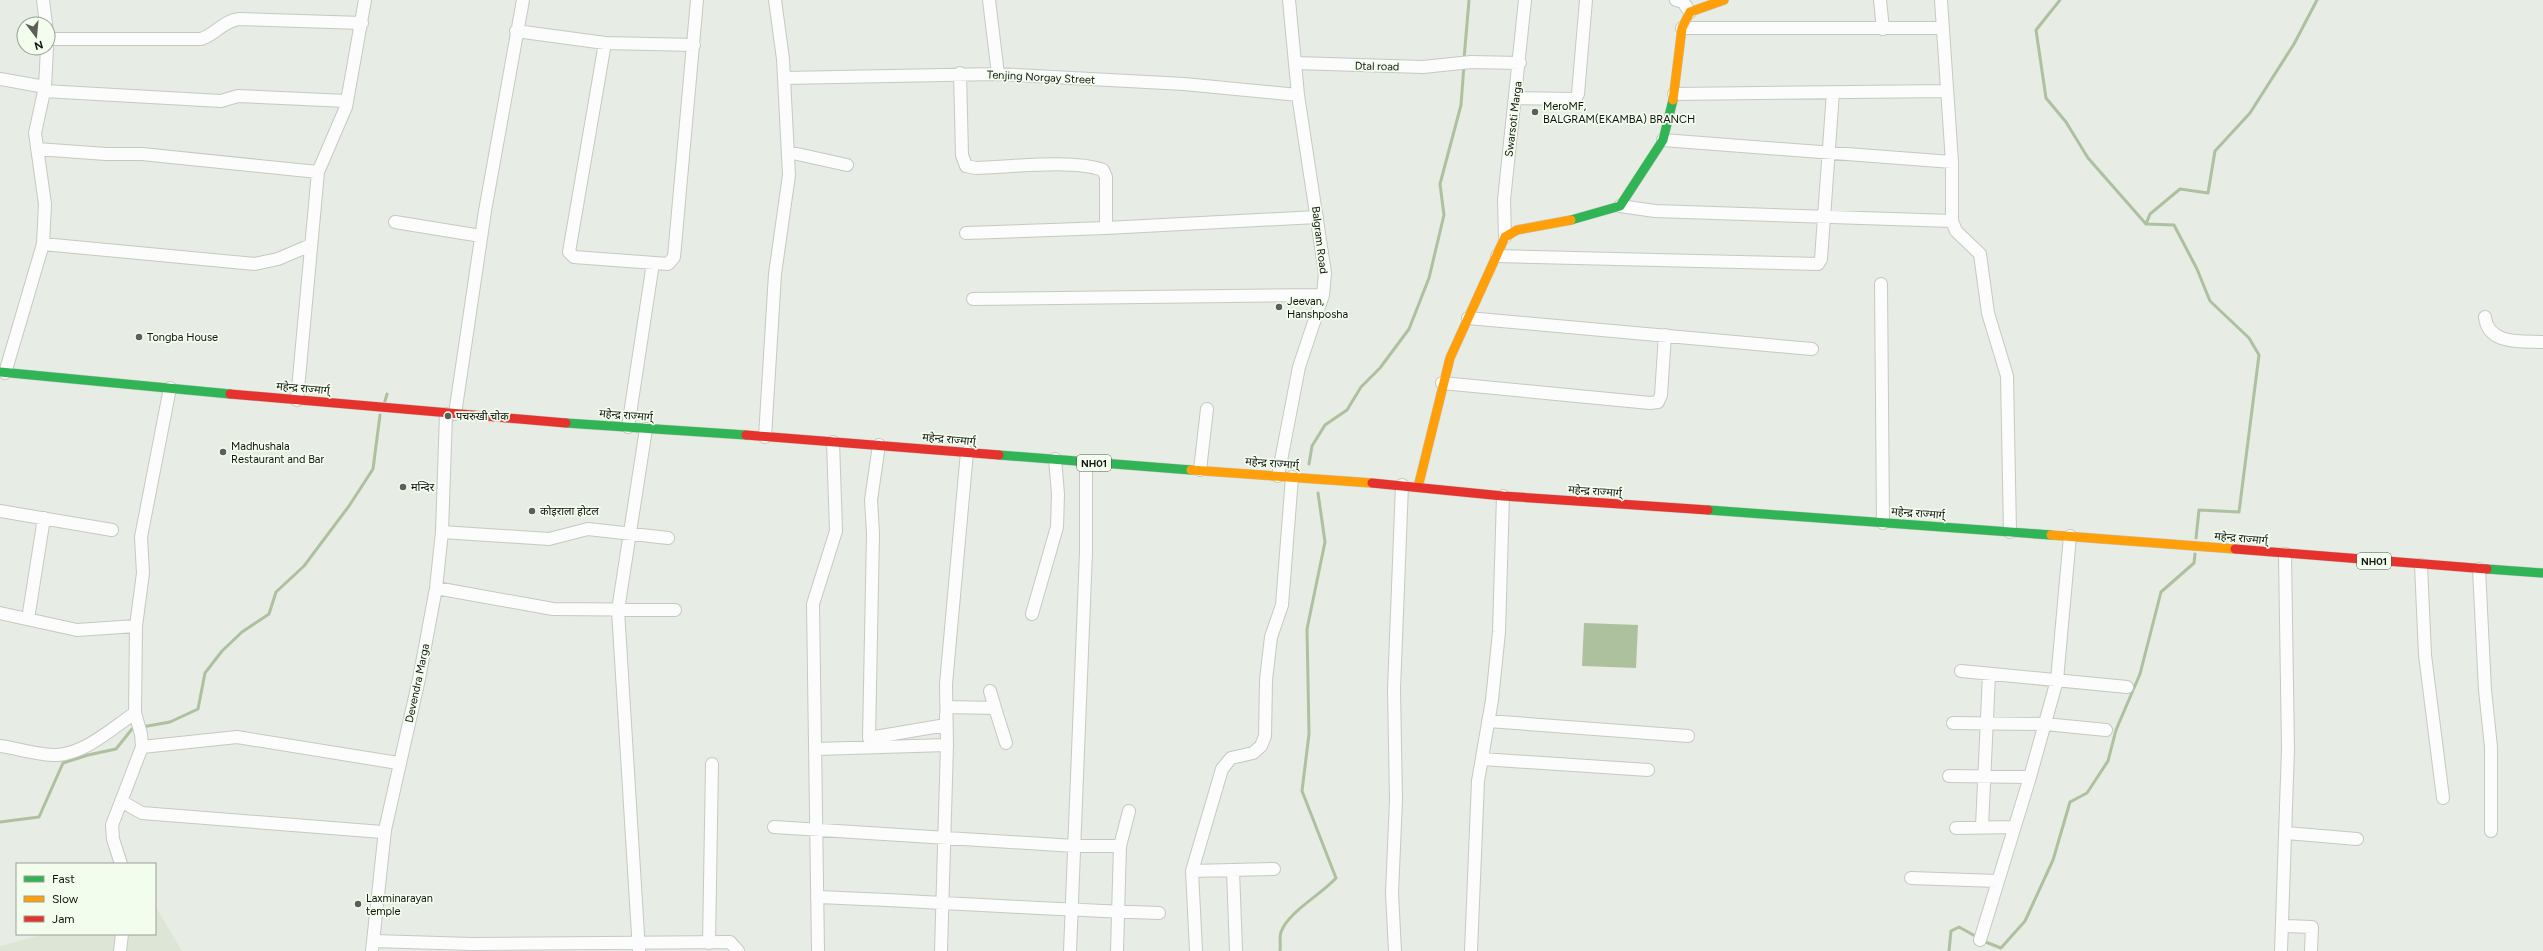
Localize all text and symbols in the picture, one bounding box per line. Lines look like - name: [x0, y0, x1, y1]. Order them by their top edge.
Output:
- north arrow: [16, 16, 56, 56]
- text: N: [33, 38, 45, 53]
- street label: Dtal road: [1355, 60, 1399, 73]
- street label: Tenjing Norgay Street: [987, 68, 1095, 87]
- street label: Swarsoti Marga: [1502, 80, 1525, 158]
- place label: MeroMF, BALGRAM(EKAMBA) BRANCH: [1543, 100, 1695, 126]
- marker: MeroMF, BALGRAM(EKAMBA) BRANCH: [1530, 107, 1540, 117]
- street label: Balgram Road: [1309, 206, 1330, 275]
- place label: Jeevan, Hanshposha: [1287, 295, 1348, 321]
- marker: Jeevan, Hanshposha: [1274, 302, 1284, 312]
- place label: Tongba House: [147, 331, 218, 344]
- marker: Tongba House: [134, 332, 144, 342]
- street label: महेन्द्र राज्मार्ग्: [276, 380, 332, 397]
- street label: महेन्द्र राज्मार्ग्: [599, 407, 655, 424]
- place label: पचरुखी चोक: [456, 410, 509, 423]
- marker: पचरुखी चोक: [443, 411, 453, 421]
- street label: महेन्द्र राज्मार्ग्: [922, 431, 978, 448]
- place label: Madhushala Restaurant and Bar: [231, 440, 324, 466]
- marker: Madhushala Restaurant and Bar: [218, 447, 228, 457]
- road number: NH01: [1077, 455, 1111, 471]
- street label: महेन्द्र राज्मार्ग्: [1245, 455, 1301, 472]
- place label: मन्दिर: [411, 481, 435, 494]
- marker: मन्दिर: [398, 482, 408, 492]
- street label: महेन्द्र राज्मार्ग्: [1568, 483, 1624, 500]
- place label: कोइराला होटल: [540, 505, 599, 518]
- street label: महेन्द्र राज्मार्ग्: [1891, 505, 1947, 522]
- marker: कोइराला होटल: [527, 506, 537, 516]
- street label: महेन्द्र राज्मार्ग्: [2214, 530, 2270, 547]
- road number: NH01: [2357, 553, 2391, 569]
- street label: Devendra Marga: [403, 642, 432, 724]
- legend: [16, 863, 156, 935]
- text: Fast: [52, 872, 75, 886]
- text: Slow: [52, 892, 79, 906]
- place label: Laxminarayan temple: [366, 892, 433, 918]
- marker: Laxminarayan temple: [353, 899, 363, 909]
- text: Jam: [52, 912, 75, 926]

